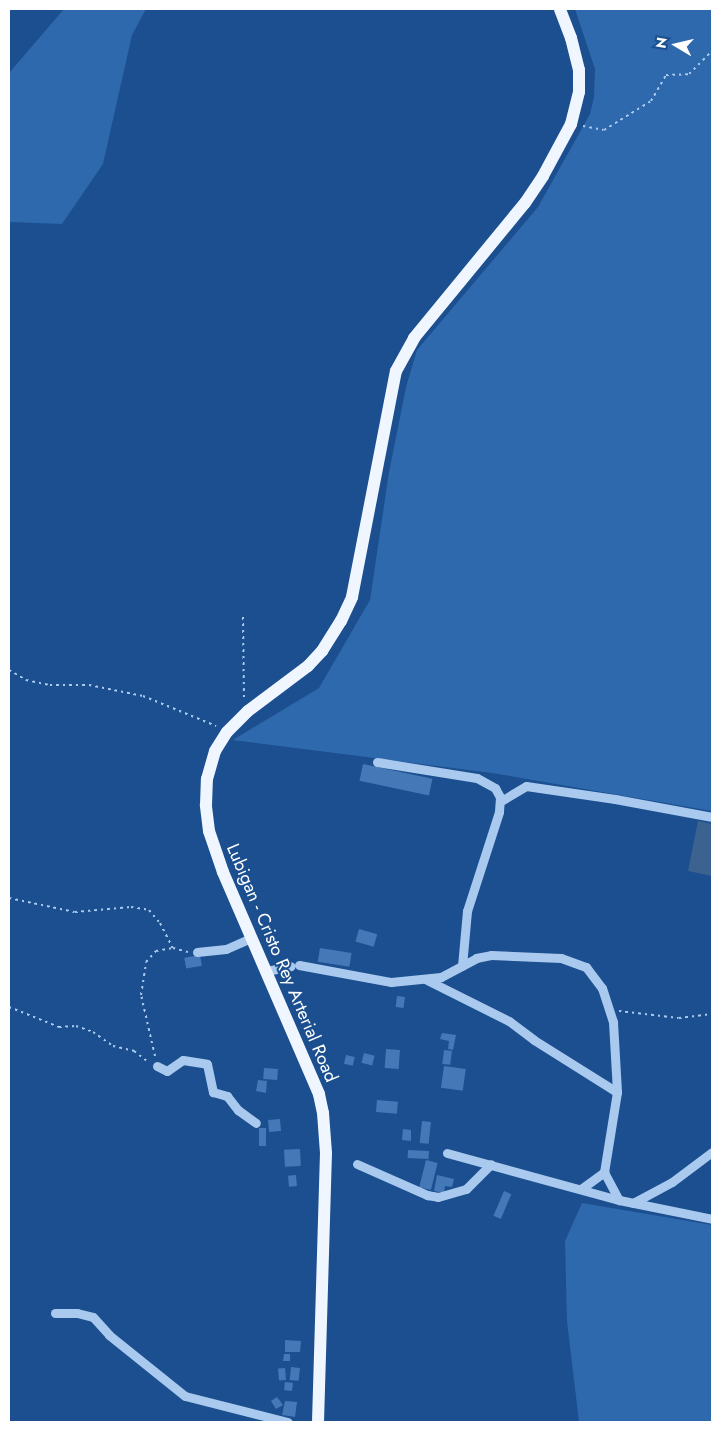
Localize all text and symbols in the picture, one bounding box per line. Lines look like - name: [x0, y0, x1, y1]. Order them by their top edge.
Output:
- north arrow: [651, 20, 701, 70]
- text: N: [650, 36, 672, 50]
- street label: Lubigan - Cristo Rey Arterial Road: [222, 841, 342, 1085]

